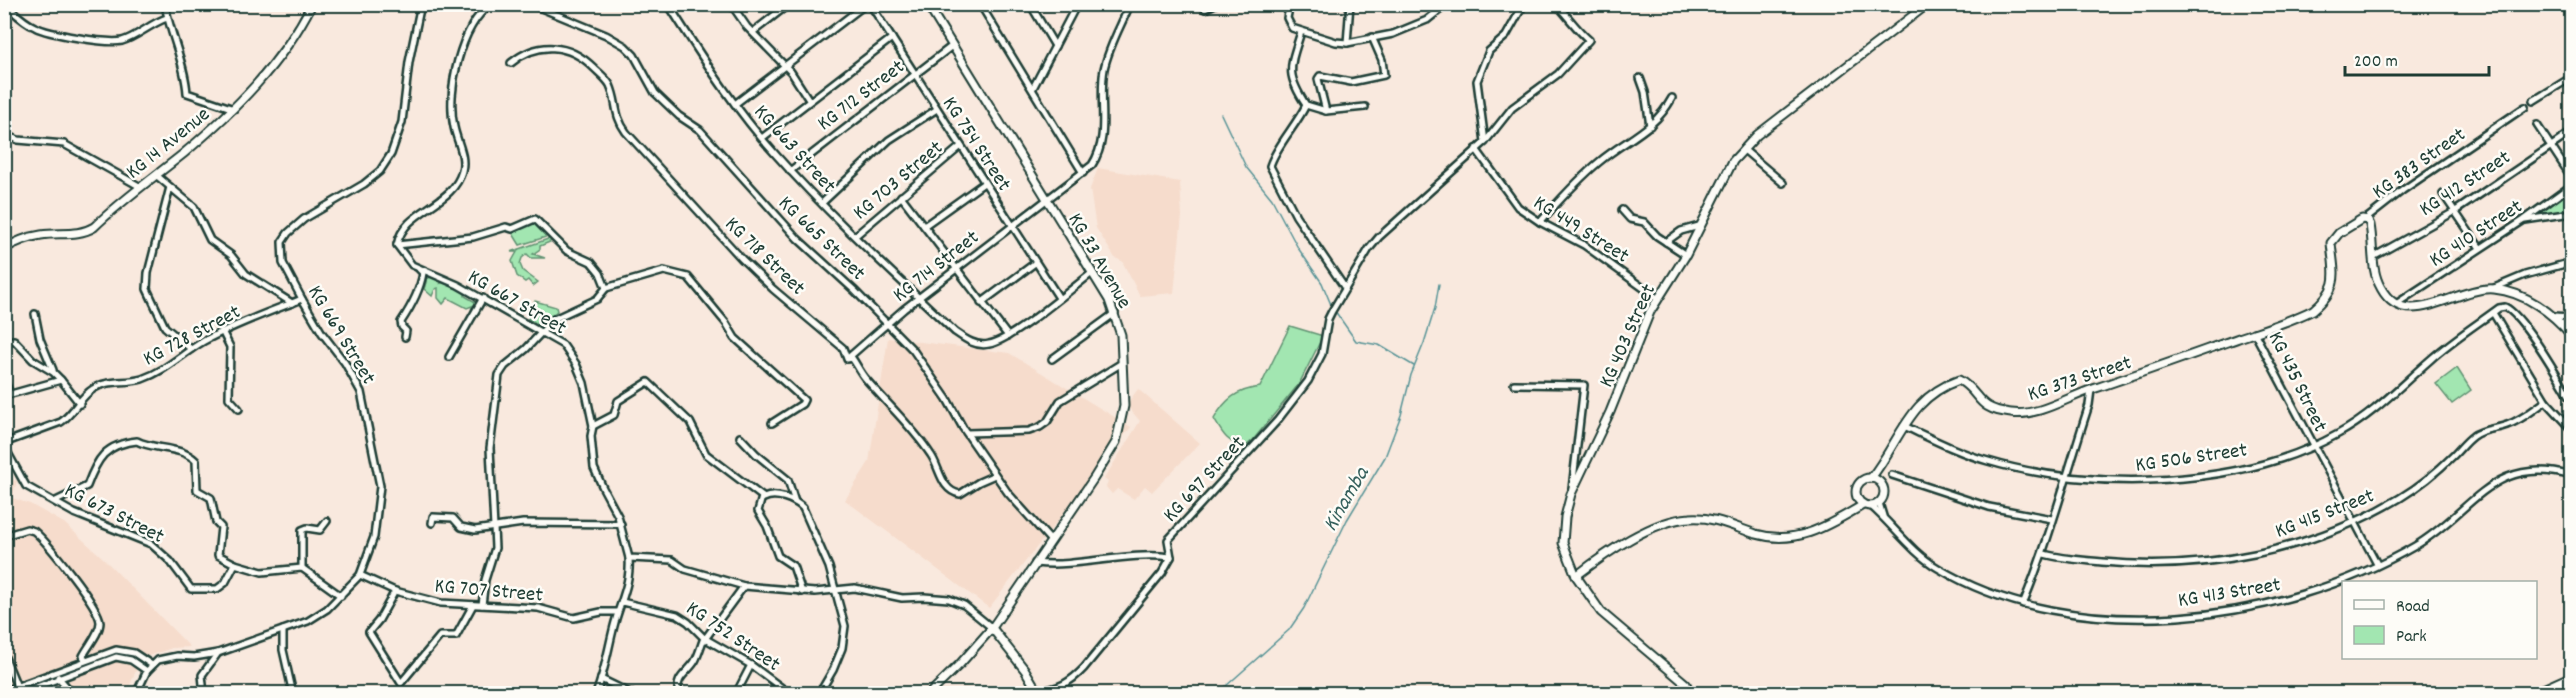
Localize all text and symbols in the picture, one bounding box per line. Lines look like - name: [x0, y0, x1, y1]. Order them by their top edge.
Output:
- scale bar: [2345, 39, 2489, 77]
- text: 200 m: [2354, 50, 2398, 75]
- street label: KG 712 Street: [812, 53, 912, 139]
- street label: KG 754 Street: [934, 91, 1017, 198]
- street label: KG 663 Street: [746, 99, 842, 201]
- street label: KG 14 Avenue: [120, 101, 217, 188]
- street label: KG 383 Street: [2367, 121, 2473, 208]
- street label: KG 703 Street: [847, 134, 951, 228]
- street label: KG 412 Street: [2414, 144, 2517, 225]
- street label: KG 449 Street: [1527, 189, 1634, 272]
- street label: KG 665 Street: [770, 190, 872, 289]
- street label: KG 410 Street: [2424, 193, 2529, 276]
- street label: KG 33 Avenue: [1059, 208, 1138, 315]
- street label: KG 718 Street: [717, 211, 811, 304]
- street label: KG 714 Street: [887, 224, 987, 311]
- street label: KG 667 Street: [462, 263, 572, 344]
- street label: KG 403 Street: [1593, 279, 1665, 393]
- street label: KG 669 Street: [299, 280, 382, 391]
- street label: KG 728 Street: [138, 298, 247, 375]
- street label: KG 435 Street: [2259, 327, 2334, 438]
- street label: KG 373 Street: [2024, 349, 2136, 411]
- street label: KG 697 Street: [1157, 430, 1253, 530]
- street label: KG 506 Street: [2134, 436, 2249, 482]
- water label: Kinamba: [1316, 460, 1379, 538]
- street label: KG 673 Street: [58, 477, 169, 553]
- street label: KG 415 Street: [2271, 482, 2379, 547]
- street label: KG 413 Street: [2176, 571, 2283, 617]
- street label: KG 707 Street: [433, 572, 544, 612]
- legend: [2342, 581, 2537, 659]
- street label: KG 752 Street: [679, 595, 786, 680]
- text: Road: [2396, 595, 2430, 620]
- text: Park: [2396, 625, 2427, 650]

